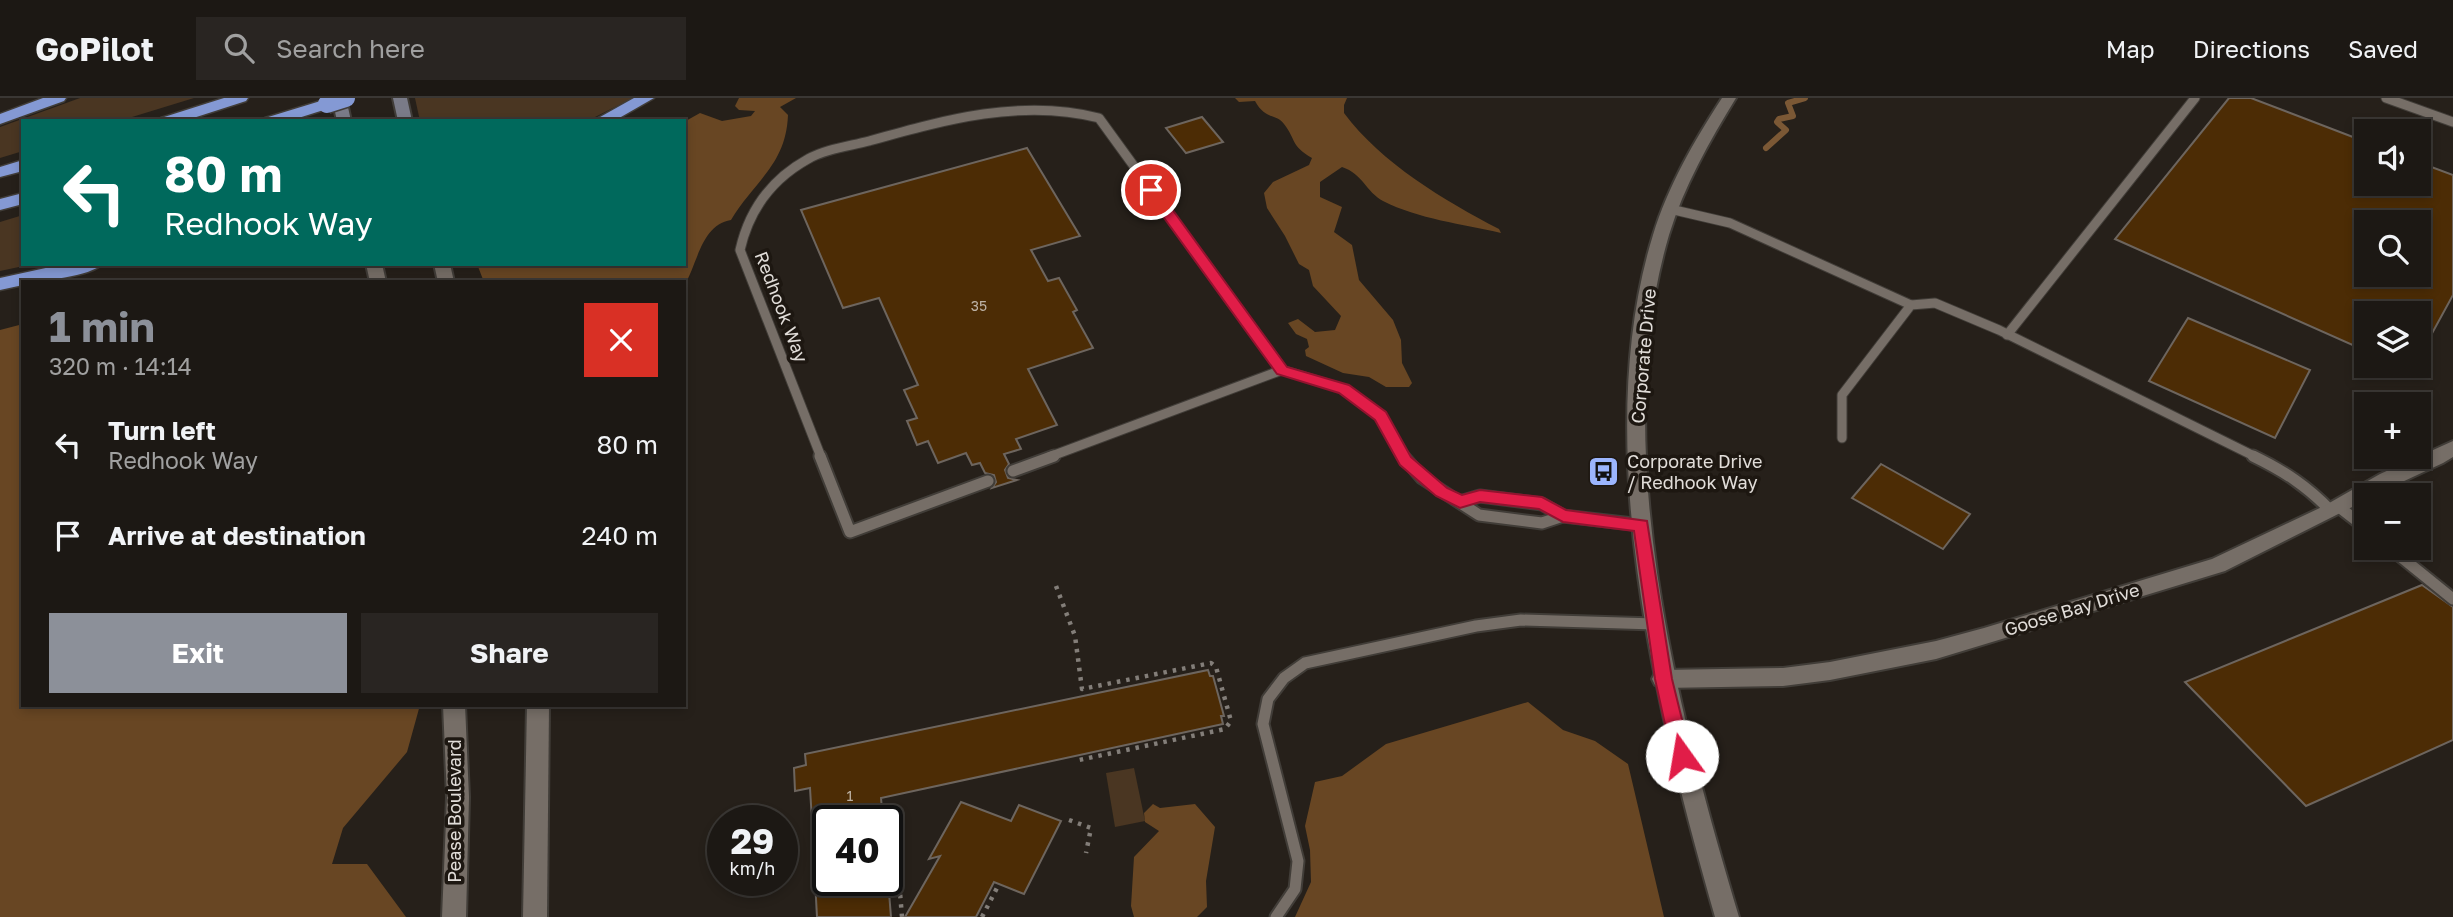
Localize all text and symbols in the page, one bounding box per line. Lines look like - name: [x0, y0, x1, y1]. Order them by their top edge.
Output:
- search box: [196, 17, 686, 80]
- text: GoPilot: [35, 29, 154, 68]
- icon: search: [220, 29, 258, 67]
- text: Search here: [276, 33, 425, 64]
- text: Map: [2106, 34, 2155, 63]
- text: Directions: [2193, 34, 2310, 63]
- text: Saved: [2348, 34, 2418, 63]
- map controls: [2354, 119, 2431, 560]
- button: sound: [2354, 119, 2431, 196]
- text: 80 m: [164, 144, 282, 203]
- icon: left: [49, 147, 140, 238]
- pin: [1121, 160, 1181, 220]
- icon: arrive: [1132, 171, 1170, 209]
- text: Redhook Way: [164, 204, 373, 242]
- button: search: [2354, 210, 2431, 287]
- street label: Redhook Way: [751, 248, 813, 365]
- street label: Corporate Drive: [1626, 287, 1660, 424]
- house number: 35: [971, 297, 987, 314]
- text: 1 min: [49, 301, 155, 351]
- button: layers: [2354, 301, 2431, 378]
- button: close: [584, 303, 658, 377]
- text: 320 m · 14:14: [49, 352, 192, 380]
- button: +: [2354, 392, 2431, 469]
- text: Turn left: [108, 415, 216, 446]
- icon: left: [49, 426, 87, 464]
- text: 80 m: [597, 429, 658, 460]
- text: Redhook Way: [108, 446, 258, 474]
- place label: Corporate Drive / Redhook Way: [1627, 450, 1763, 493]
- bus stop icon: Corporate Drive / Redhook Way: [1587, 455, 1621, 489]
- button: −: [2354, 483, 2431, 560]
- icon: arrive: [49, 517, 87, 555]
- text: Arrive at destination: [108, 520, 366, 551]
- text: 240 m: [581, 520, 658, 551]
- street label: Goose Bay Drive: [2002, 578, 2142, 640]
- button: Exit: [49, 613, 347, 693]
- button: Share: [361, 613, 658, 693]
- position arrow: [1645, 719, 1719, 793]
- street label: Pease Boulevard: [443, 739, 465, 883]
- house number: 1: [847, 787, 854, 804]
- speed limit sign: 40: [812, 805, 903, 896]
- text: 29: [731, 820, 774, 862]
- text: km/h: [730, 857, 775, 879]

